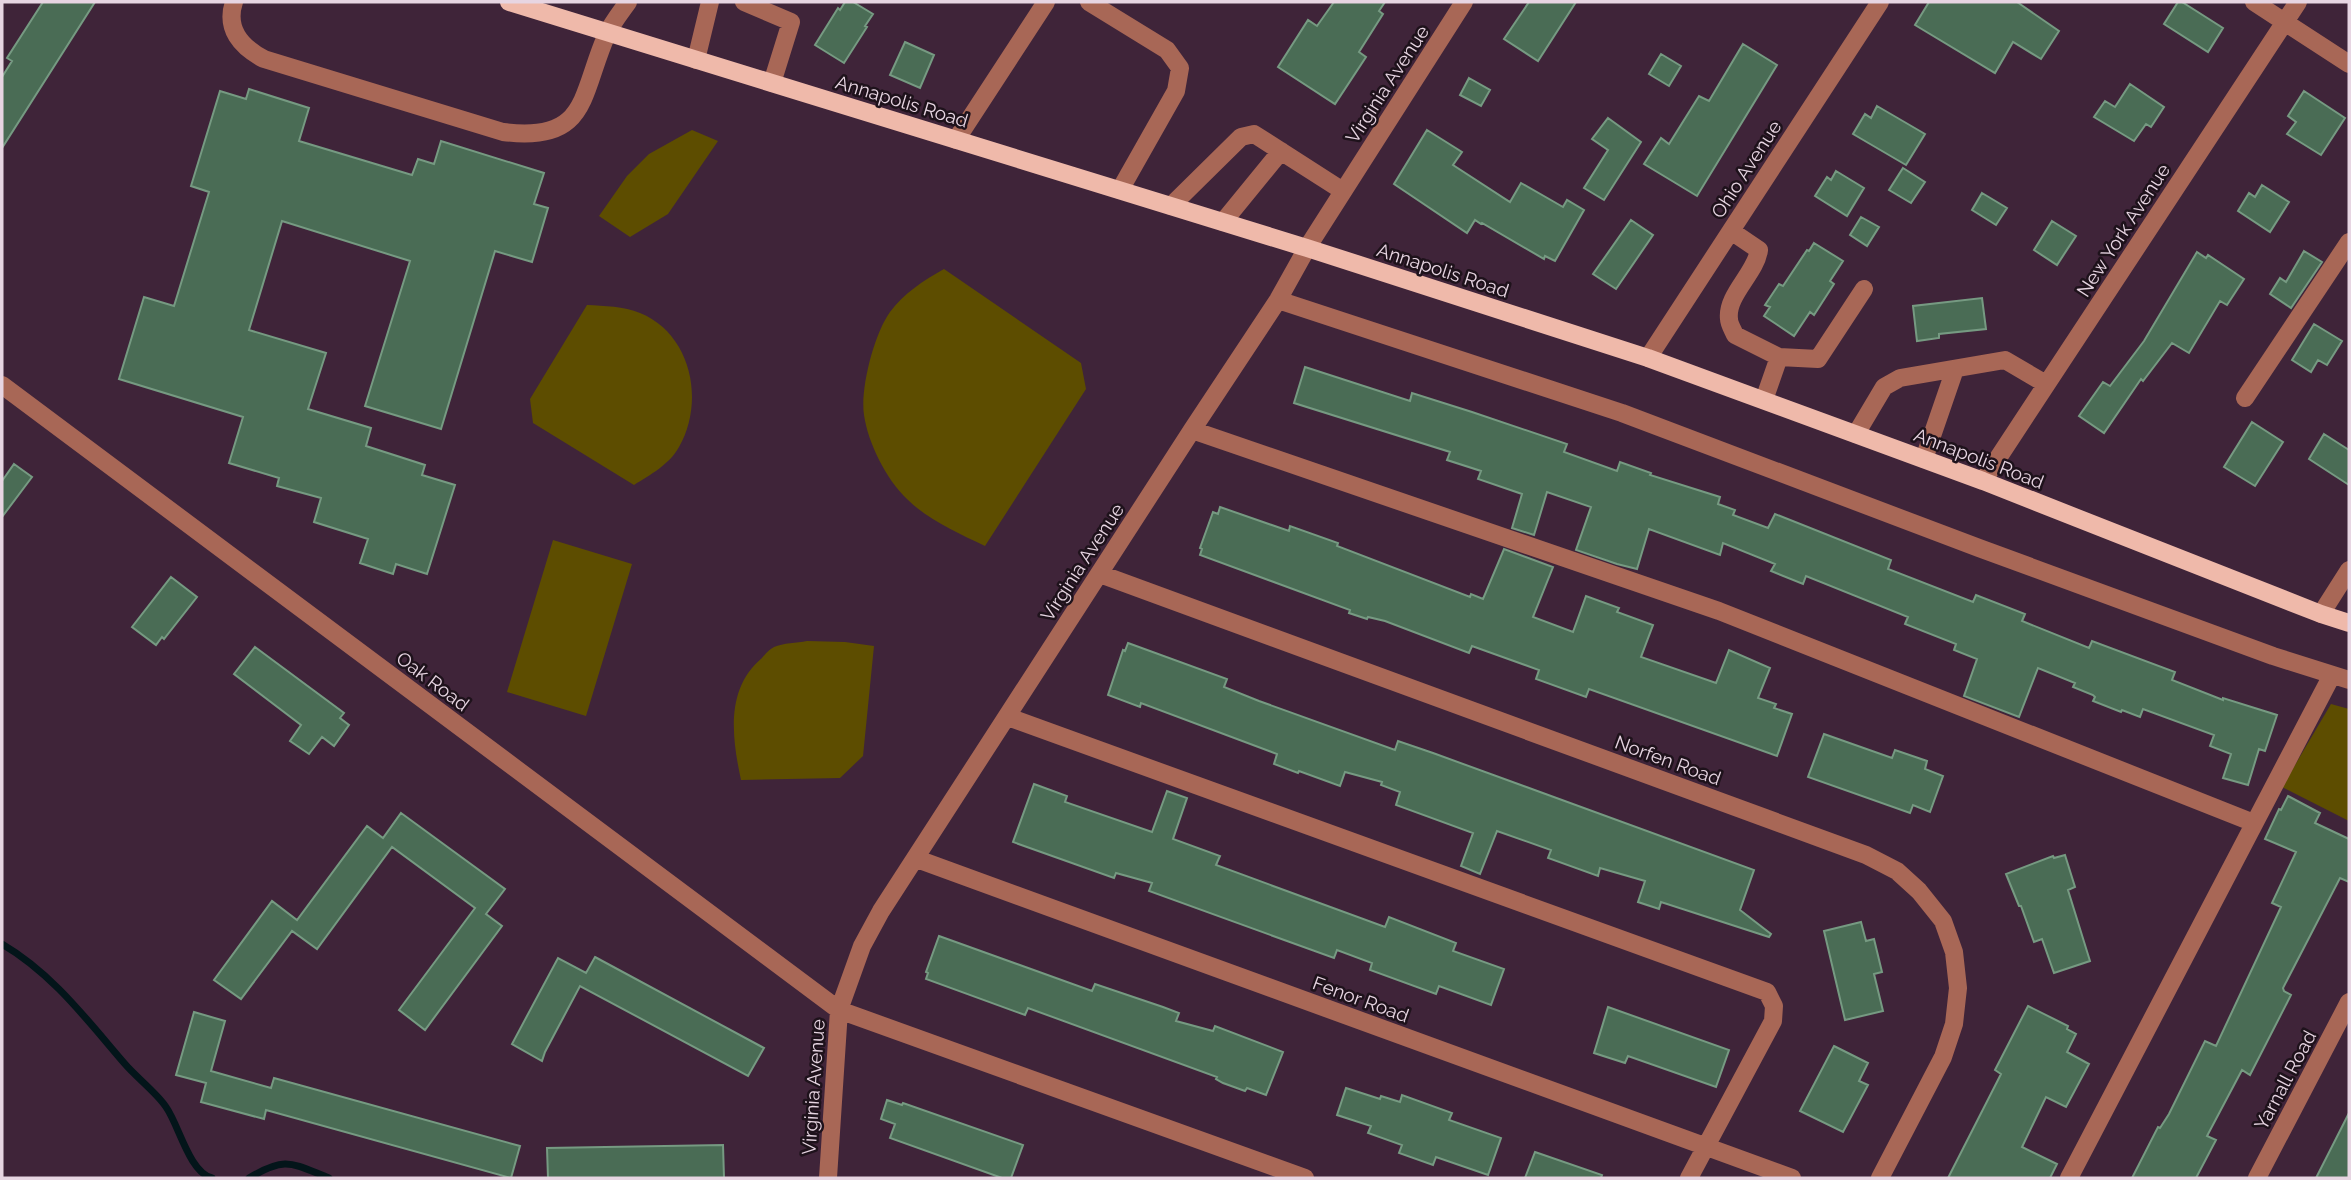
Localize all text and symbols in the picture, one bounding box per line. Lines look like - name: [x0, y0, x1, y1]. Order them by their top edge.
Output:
- street label: Virginia Avenue: [1341, 21, 1433, 147]
- street label: Annapolis Road: [833, 70, 971, 132]
- street label: Ohio Avenue: [1706, 116, 1786, 222]
- street label: New York Avenue: [2072, 159, 2174, 301]
- street label: Annapolis Road: [1374, 238, 1512, 302]
- street label: Annapolis Road: [1911, 423, 2047, 493]
- street label: Virginia Avenue: [1036, 499, 1128, 625]
- street label: Oak Road: [392, 647, 474, 715]
- street label: Norfen Road: [1612, 731, 1724, 789]
- street label: Fenor Road: [1310, 971, 1412, 1027]
- street label: Virginia Avenue: [797, 1018, 829, 1156]
- street label: Yarnall Road: [2250, 1027, 2320, 1133]

